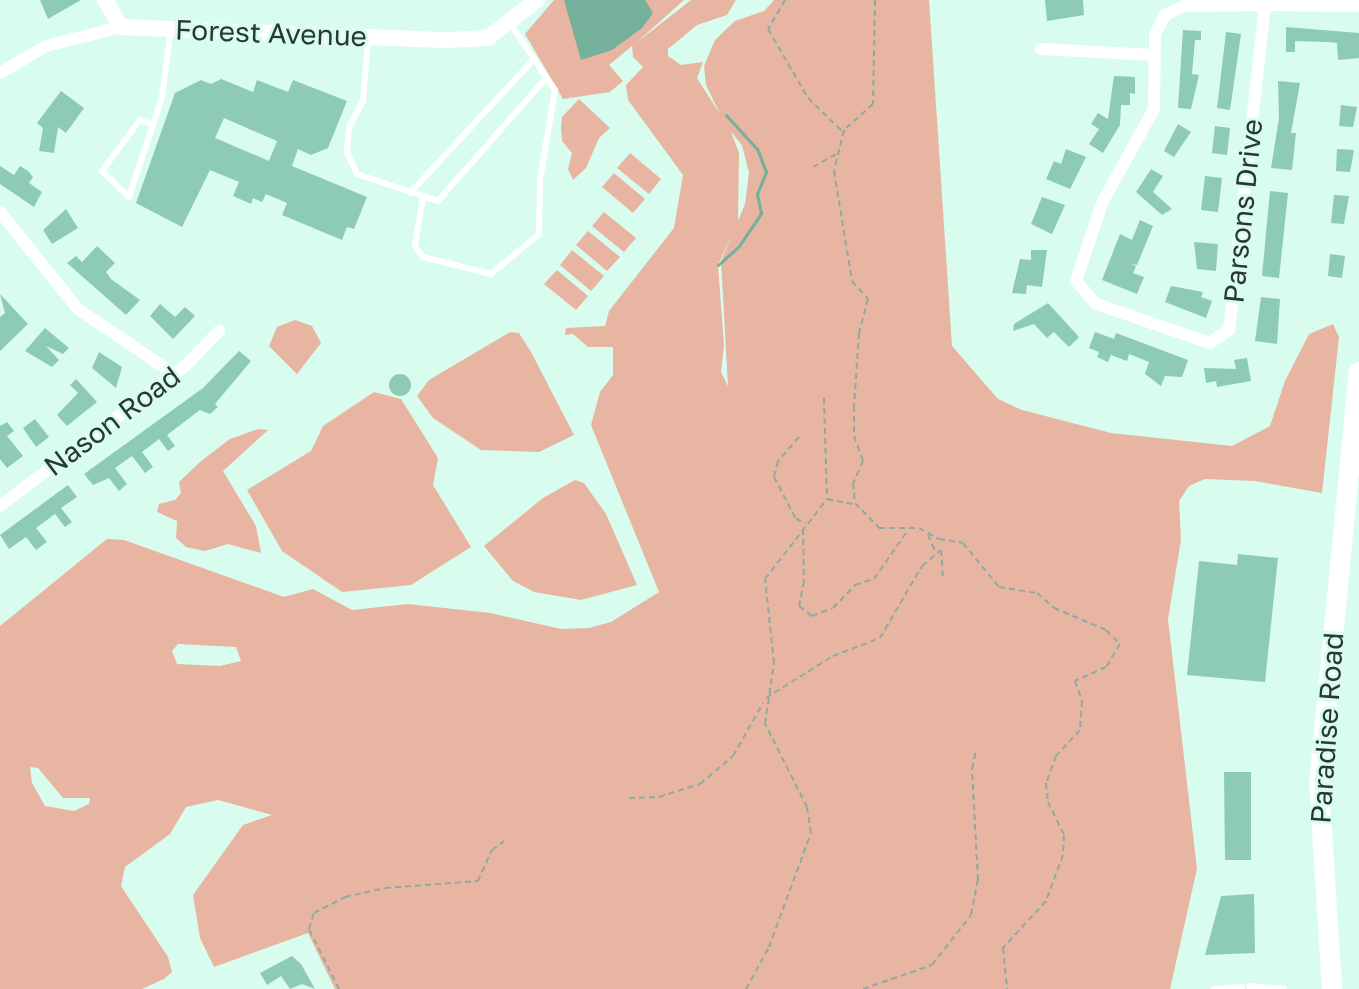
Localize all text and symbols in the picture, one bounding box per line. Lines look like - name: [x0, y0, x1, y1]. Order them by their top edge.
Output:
- street label: Forest Avenue: [175, 13, 367, 53]
- street label: Parsons Drive: [1217, 117, 1269, 305]
- street label: Nason Road: [37, 359, 187, 483]
- street label: Paradise Road: [1304, 631, 1350, 825]

